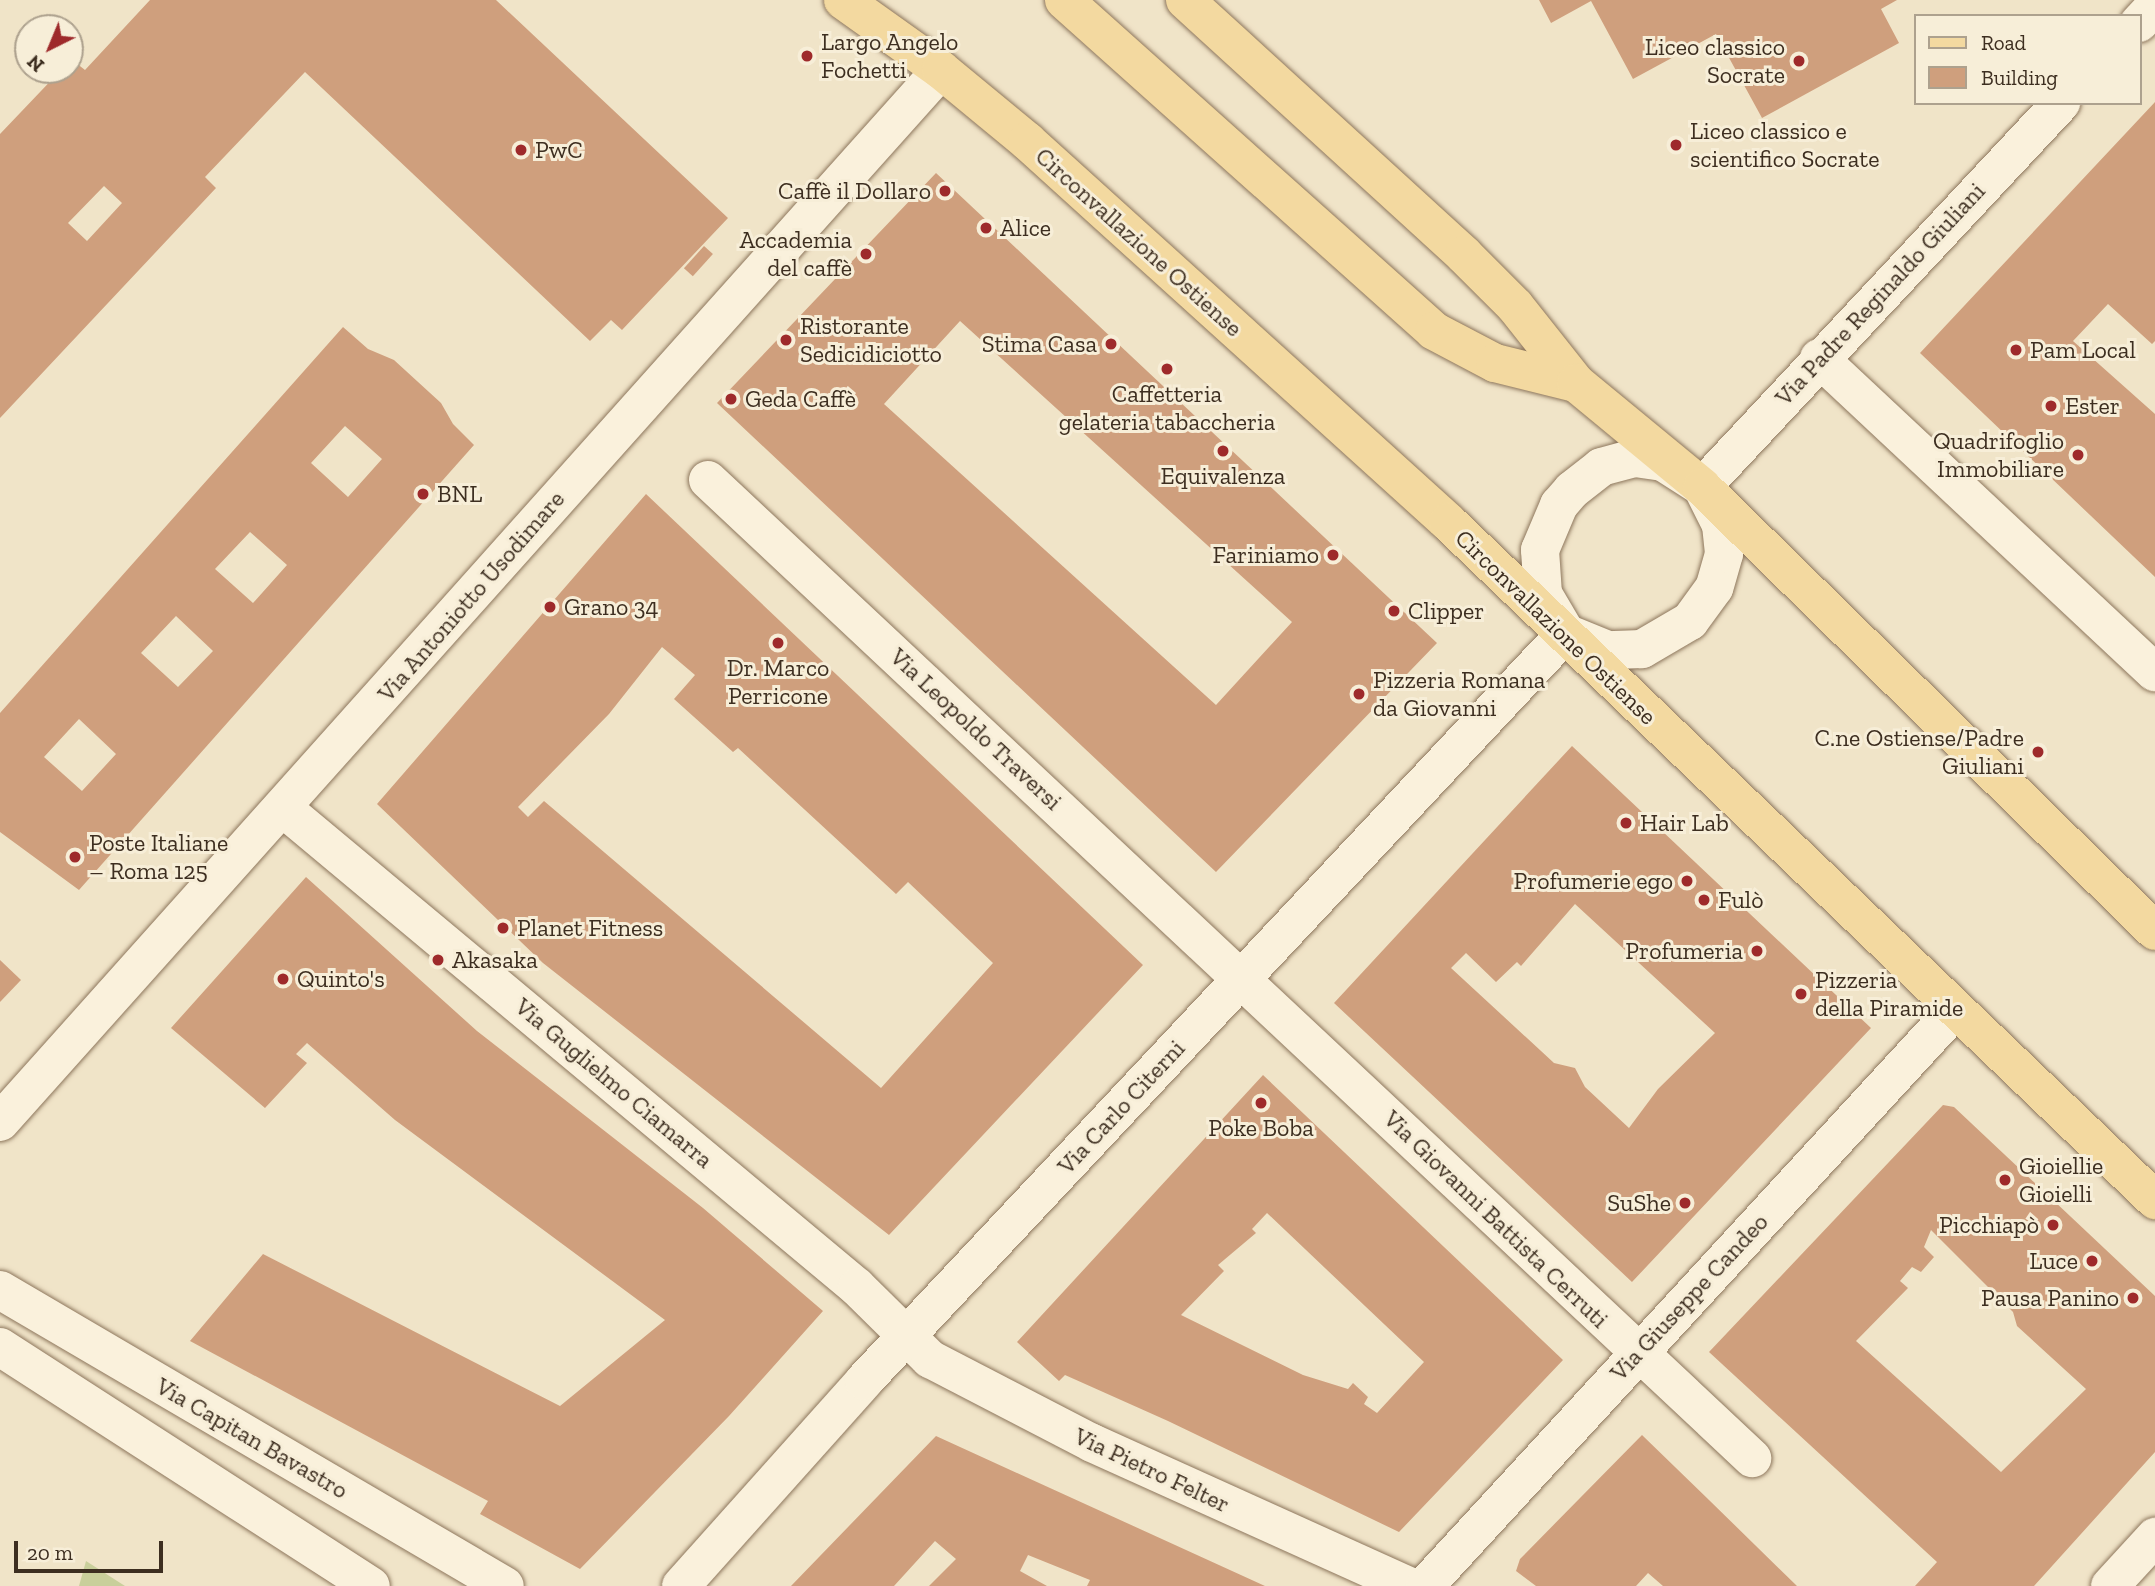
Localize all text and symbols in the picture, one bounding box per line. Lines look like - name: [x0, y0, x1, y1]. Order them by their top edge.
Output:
- north arrow: [14, 14, 84, 84]
- legend: [1913, 14, 2141, 105]
- place label: Largo Angelo Fochetti: [821, 28, 959, 84]
- text: Road: [1981, 30, 2026, 55]
- place label: Liceo classico Socrate: [1645, 33, 1785, 89]
- marker: Largo Angelo Fochetti: [799, 48, 815, 64]
- text: N: [23, 50, 49, 77]
- marker: Liceo classico Socrate: [1791, 53, 1807, 69]
- text: Building: [1981, 65, 2058, 90]
- place label: Liceo classico e scientifico Socrate: [1690, 117, 1880, 173]
- place label: PwC: [535, 136, 583, 164]
- marker: Liceo classico e scientifico Socrate: [1668, 137, 1684, 153]
- marker: PwC: [513, 142, 529, 158]
- street label: Circonvallazione Ostiense: [1030, 142, 1248, 342]
- place label: Caffè il Dollaro: [778, 177, 931, 205]
- street label: Via Padre Reginaldo Giuliani: [1769, 177, 1991, 411]
- marker: Caffè il Dollaro: [937, 183, 953, 199]
- place label: Alice: [1000, 214, 1051, 242]
- marker: Alice: [978, 220, 994, 236]
- place label: Accademia del caffè: [740, 226, 852, 282]
- marker: Accademia del caffè: [858, 246, 874, 262]
- place label: Ristorante Sedicidiciotto: [800, 312, 942, 368]
- place label: Stima Casa: [982, 330, 1097, 358]
- marker: Ristorante Sedicidiciotto: [778, 332, 794, 348]
- marker: Stima Casa: [1103, 336, 1119, 352]
- place label: Pam Local: [2030, 336, 2136, 364]
- marker: Pam Local: [2008, 342, 2024, 358]
- marker: Caffetteria gelateria tabaccheria: [1159, 361, 1175, 377]
- place label: Caffetteria gelateria tabaccheria: [1059, 380, 1275, 436]
- place label: Geda Caffè: [745, 385, 856, 413]
- marker: Geda Caffè: [723, 391, 739, 407]
- place label: Ester: [2065, 392, 2120, 420]
- marker: Ester: [2043, 398, 2059, 414]
- place label: Quadrifoglio Immobiliare: [1933, 427, 2064, 483]
- marker: Equivalenza: [1215, 443, 1231, 459]
- marker: Quadrifoglio Immobiliare: [2070, 447, 2086, 463]
- place label: Equivalenza: [1161, 462, 1285, 490]
- place label: BNL: [437, 480, 482, 508]
- street label: Via Antoniotto Usodimare: [371, 484, 571, 708]
- marker: BNL: [415, 486, 431, 502]
- street label: Circonvallazione Ostiense: [1450, 523, 1662, 731]
- place label: Fariniamo: [1212, 541, 1319, 569]
- marker: Fariniamo: [1325, 547, 1341, 563]
- place label: Grano 34: [564, 593, 658, 621]
- place label: Clipper: [1408, 597, 1484, 625]
- marker: Grano 34: [542, 599, 558, 615]
- marker: Clipper: [1386, 603, 1402, 619]
- marker: Dr. Marco Perricone: [770, 635, 786, 651]
- street label: Via Leopoldo Traversi: [884, 642, 1068, 816]
- place label: Dr. Marco Perricone: [727, 654, 829, 710]
- place label: Pizzeria Romana da Giovanni: [1373, 666, 1545, 722]
- marker: Pizzeria Romana da Giovanni: [1351, 686, 1367, 702]
- place label: C.ne Ostiense/Padre Giuliani: [1815, 724, 2024, 780]
- marker: C.ne Ostiense/Padre Giuliani: [2030, 744, 2046, 760]
- place label: Hair Lab: [1640, 809, 1729, 837]
- marker: Hair Lab: [1618, 815, 1634, 831]
- place label: Poste Italiane – Roma 125: [89, 829, 228, 885]
- marker: Poste Italiane – Roma 125: [67, 849, 83, 865]
- place label: Profumerie ego: [1513, 867, 1673, 895]
- marker: Profumerie ego: [1679, 873, 1695, 889]
- place label: Fulò: [1718, 886, 1764, 914]
- marker: Fulò: [1696, 892, 1712, 908]
- place label: Planet Fitness: [517, 914, 663, 942]
- marker: Planet Fitness: [495, 920, 511, 936]
- place label: Profumeria: [1625, 937, 1743, 965]
- marker: Profumeria: [1749, 943, 1765, 959]
- place label: Akasaka: [452, 946, 538, 974]
- marker: Akasaka: [430, 952, 446, 968]
- place label: Quinto's: [297, 965, 385, 993]
- place label: Pizzeria della Piramide: [1815, 966, 1963, 1022]
- marker: Quinto's: [275, 971, 291, 987]
- marker: Pizzeria della Piramide: [1793, 986, 1809, 1002]
- street label: Via Guglielmo Ciamarra: [509, 992, 719, 1174]
- street label: Via Carlo Citerni: [1051, 1034, 1191, 1180]
- marker: Poke Boba: [1253, 1095, 1269, 1111]
- street label: Via Giovanni Battista Cerruti: [1378, 1104, 1614, 1334]
- place label: Poke Boba: [1208, 1114, 1314, 1142]
- place label: Gioiellie Gioielli: [2019, 1152, 2103, 1208]
- marker: Gioiellie Gioielli: [1997, 1172, 2013, 1188]
- place label: SuShe: [1607, 1189, 1671, 1217]
- marker: SuShe: [1677, 1195, 1693, 1211]
- street label: Via Giuseppe Candeo: [1604, 1207, 1774, 1387]
- place label: Picchiapò: [1939, 1211, 2039, 1239]
- marker: Picchiapò: [2045, 1217, 2061, 1233]
- place label: Luce: [2029, 1247, 2078, 1275]
- marker: Luce: [2084, 1253, 2100, 1269]
- place label: Pausa Panino: [1981, 1284, 2119, 1312]
- marker: Pausa Panino: [2125, 1290, 2141, 1306]
- street label: Via Capitan Bavastro: [151, 1371, 353, 1505]
- street label: Via Pietro Felter: [1070, 1421, 1234, 1519]
- scale bar: [18, 1526, 166, 1570]
- text: 20 m: [27, 1540, 73, 1565]

